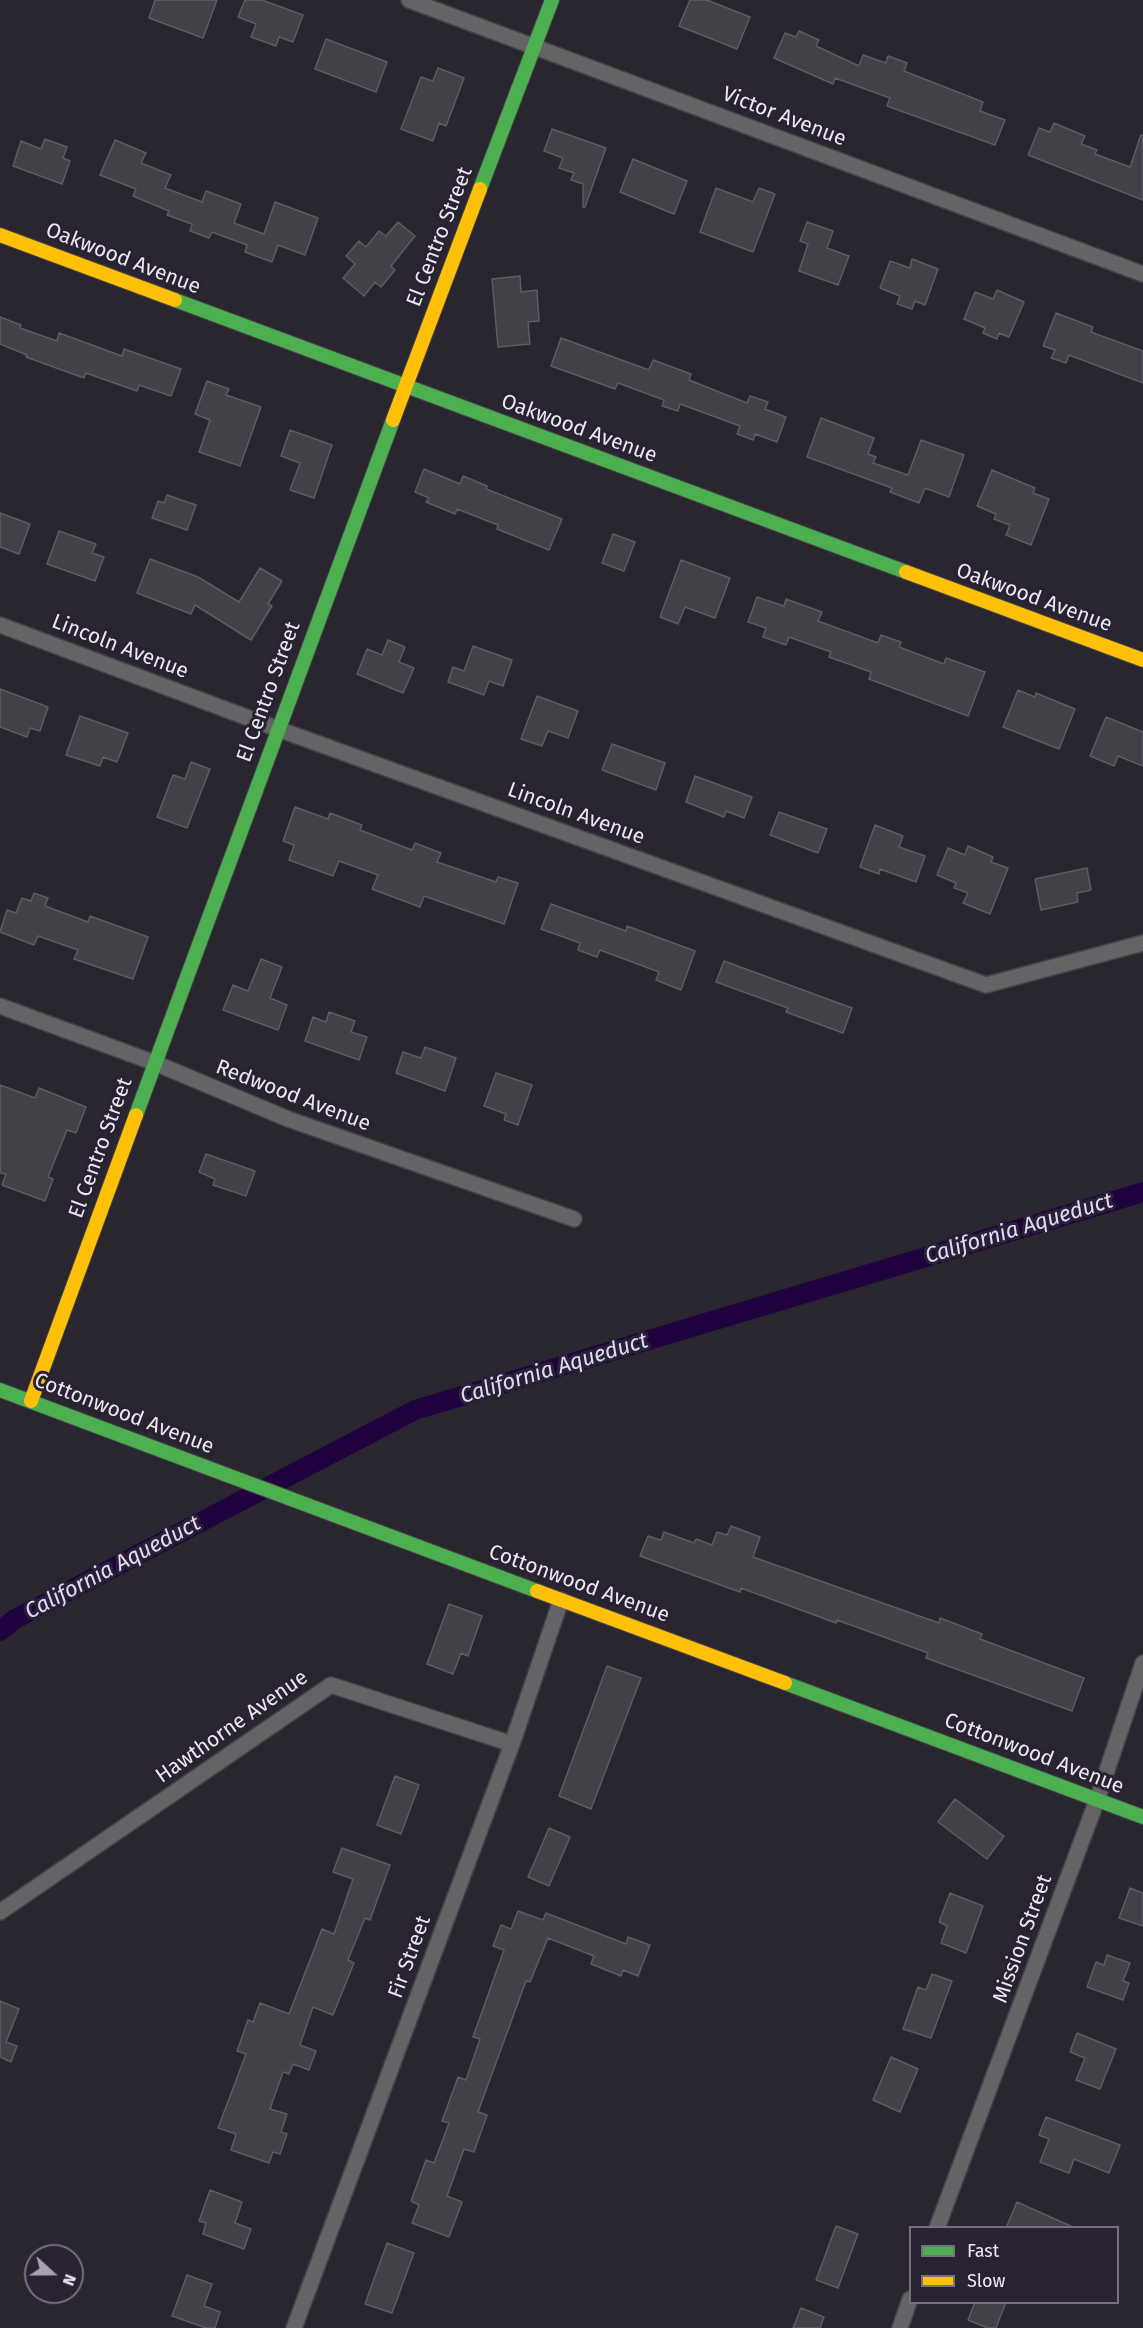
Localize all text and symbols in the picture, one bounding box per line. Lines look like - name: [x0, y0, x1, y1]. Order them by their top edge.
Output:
- street label: Victor Avenue: [719, 82, 849, 152]
- street label: El Centro Street: [402, 164, 478, 310]
- street label: Oakwood Avenue: [42, 218, 204, 300]
- street label: Oakwood Avenue: [498, 389, 660, 469]
- street label: Oakwood Avenue: [953, 558, 1115, 638]
- street label: Lincoln Avenue: [48, 609, 192, 685]
- street label: El Centro Street: [232, 618, 306, 766]
- street label: Lincoln Avenue: [504, 777, 648, 851]
- street label: Redwood Avenue: [212, 1055, 374, 1137]
- street label: El Centro Street: [64, 1074, 138, 1222]
- water label: California Aqueduct: [922, 1188, 1116, 1270]
- water label: California Aqueduct: [457, 1328, 651, 1410]
- street label: Cottonwood Avenue: [31, 1368, 217, 1460]
- water label: California Aqueduct: [21, 1511, 205, 1625]
- street label: Cottonwood Avenue: [485, 1540, 673, 1628]
- street label: Hawthorne Avenue: [151, 1665, 313, 1789]
- street label: Cottonwood Avenue: [941, 1708, 1127, 1800]
- street label: Mission Street: [988, 1871, 1058, 2007]
- street label: Fir Street: [383, 1912, 437, 2002]
- legend: [909, 2226, 1119, 2304]
- text: Fast: [967, 2240, 999, 2262]
- north arrow: [24, 2244, 84, 2304]
- text: Slow: [967, 2270, 1005, 2292]
- text: N: [59, 2272, 80, 2288]

